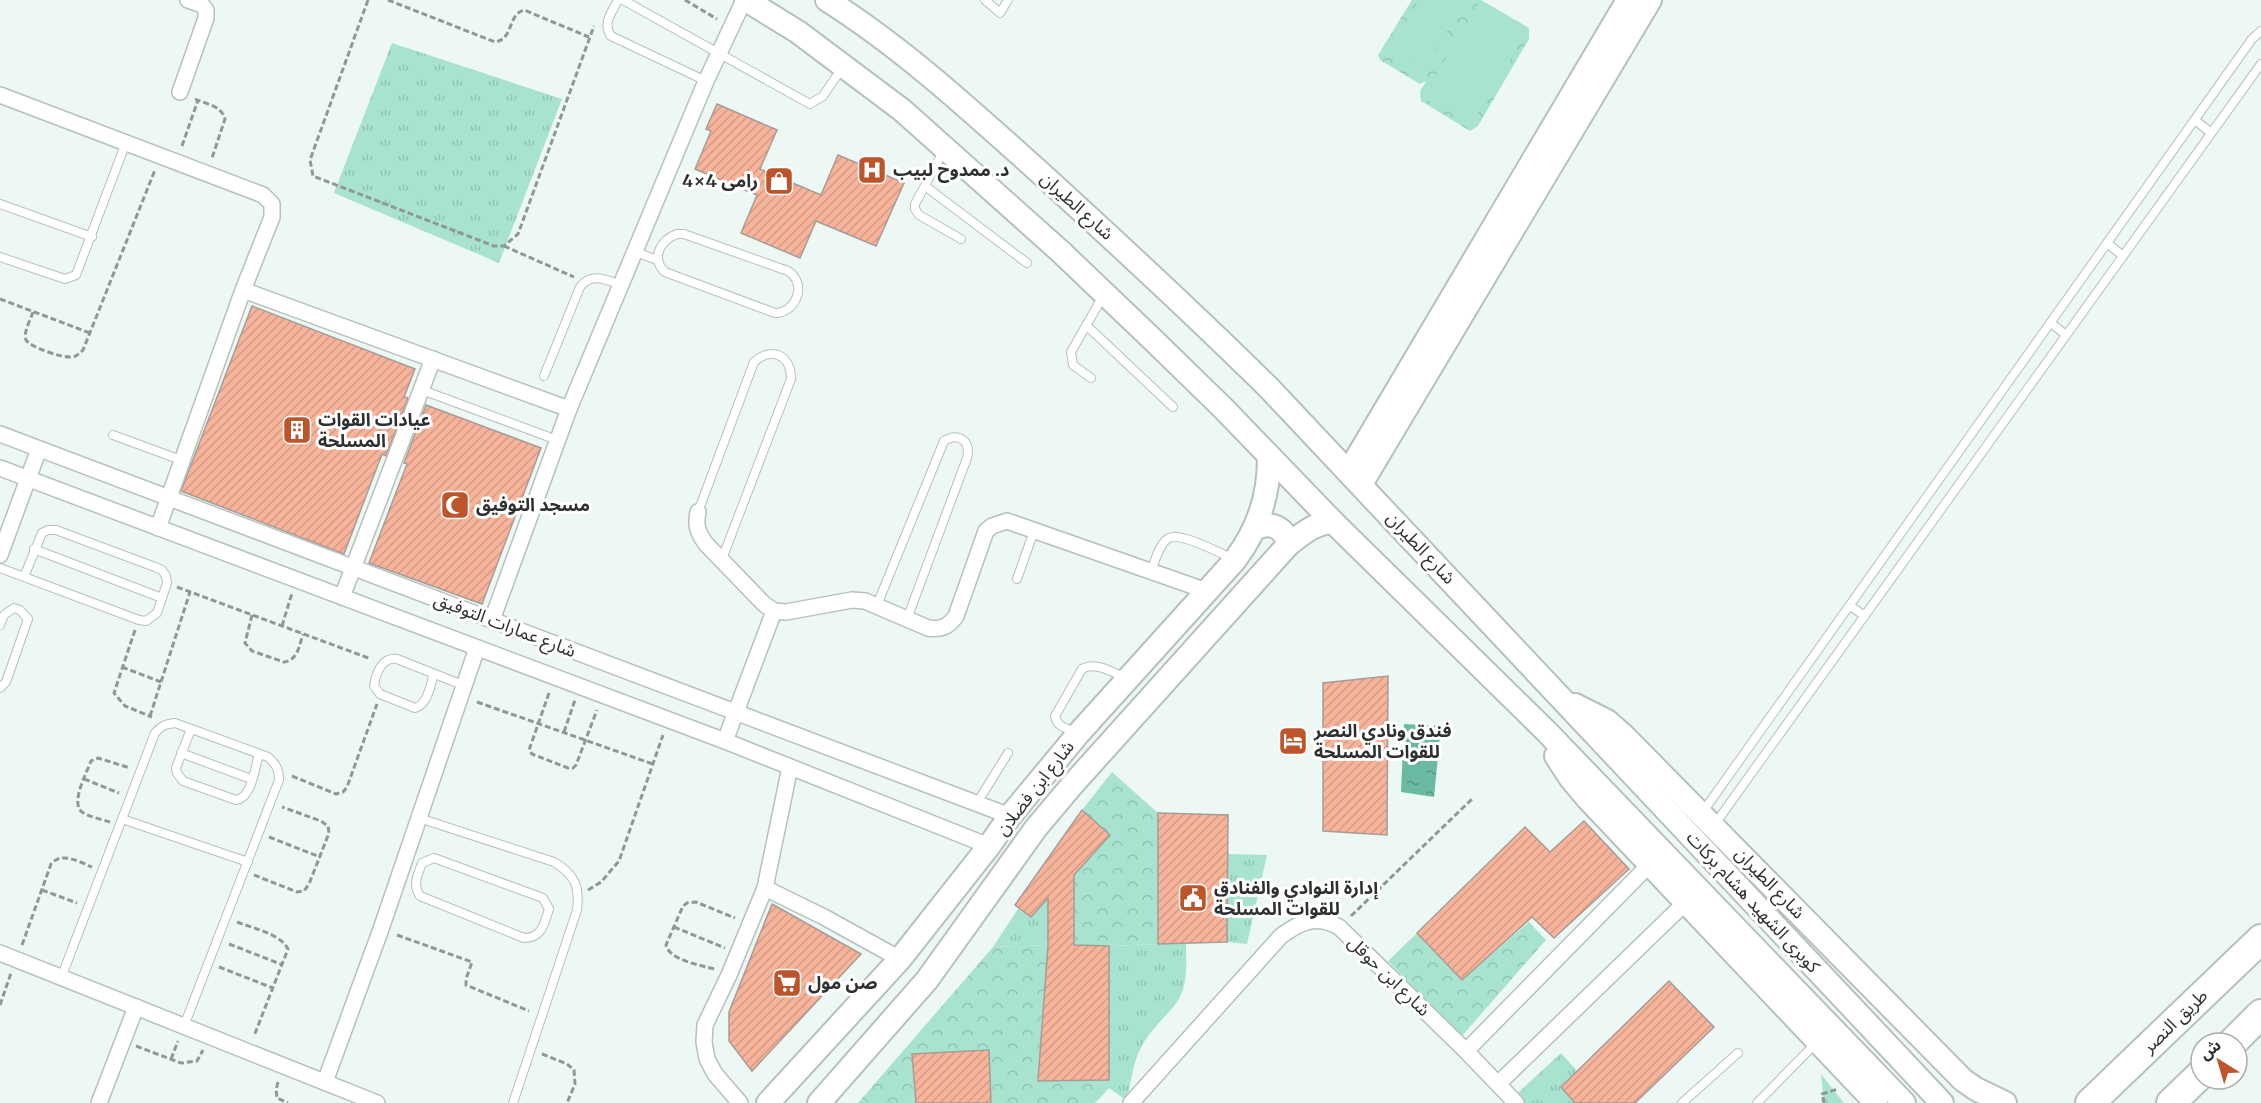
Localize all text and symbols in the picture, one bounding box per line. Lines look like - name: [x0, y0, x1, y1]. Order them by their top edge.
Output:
- hospital icon: د. ممدوح لبيب: [856, 154, 888, 186]
- place label: د. ممدوح لبيب: [893, 158, 1009, 183]
- shop icon: رامى 4×4: [763, 165, 795, 197]
- street label: شارع الطيران: [1034, 167, 1119, 247]
- place label: رامى 4×4: [682, 169, 758, 192]
- place label: عيادات القوات المسلحة: [318, 408, 431, 452]
- building icon: عيادات القوات المسلحة: [281, 414, 313, 446]
- mosque icon: مسجد التوفيق: [439, 489, 471, 521]
- place label: مسجد التوفيق: [476, 493, 590, 516]
- street label: شارع الطيران: [1380, 506, 1461, 591]
- street label: شارع عمارات التوفيق: [430, 587, 579, 665]
- place label: فندق ونادي النصر للقوات المسلحة: [1313, 719, 1452, 763]
- hotel icon: فندق ونادي النصر للقوات المسلحة: [1277, 725, 1309, 757]
- street label: شارع ابن فضلان: [990, 736, 1081, 842]
- street label: كوبرى الشهيد هشام بركات: [1680, 826, 1825, 980]
- street label: شارع الطيران: [1728, 842, 1810, 925]
- place label: إدارة النوادي والفنادق للقوات المسلحة: [1214, 876, 1379, 920]
- public building icon: إدارة النوادي والفنادق للقوات المسلحة: [1177, 882, 1209, 914]
- street label: شارع ابن حوقل: [1341, 930, 1436, 1023]
- supermarket icon: صن مول: [771, 967, 803, 999]
- place label: صن مول: [808, 971, 878, 994]
- street label: طريق النصر: [2136, 984, 2212, 1058]
- north arrow: [2189, 1031, 2249, 1091]
- text: ش: [2195, 1034, 2225, 1064]

